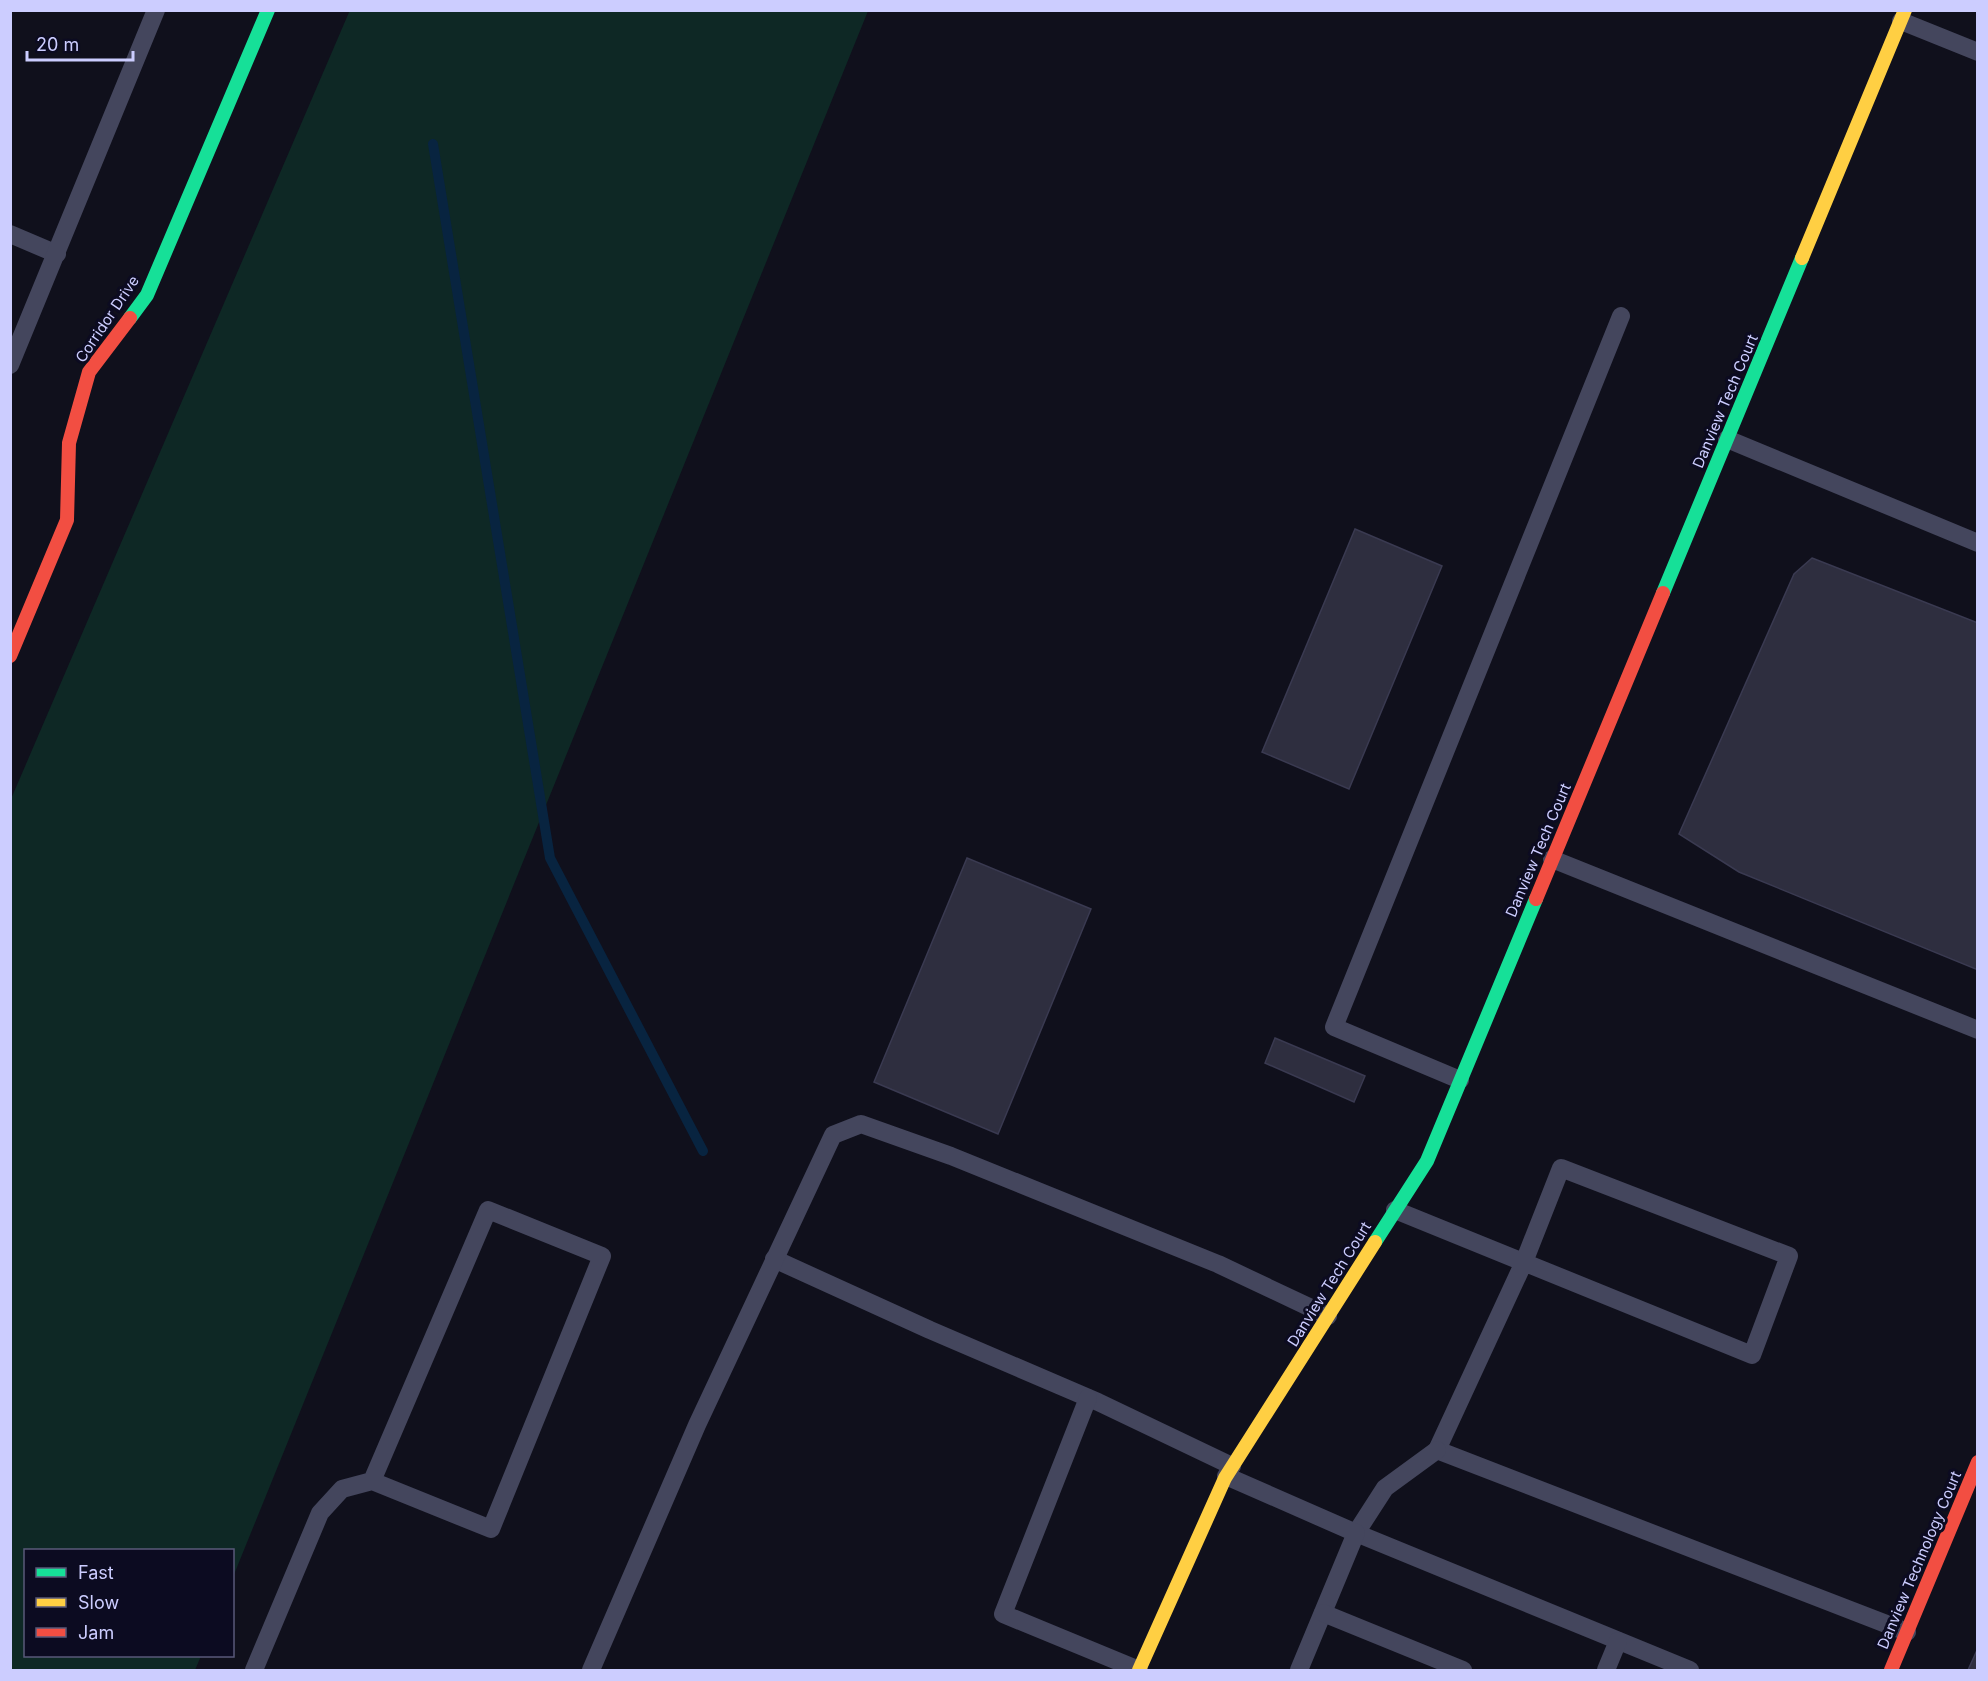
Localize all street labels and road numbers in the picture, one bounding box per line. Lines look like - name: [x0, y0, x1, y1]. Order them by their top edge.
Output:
- street label: Corridor Drive: [71, 272, 143, 366]
- street label: Danview Tech Court: [1688, 331, 1762, 471]
- street label: Danview Tech Court: [1501, 780, 1575, 920]
- street label: Danview Tech Court: [1283, 1218, 1375, 1350]
- street label: Danview Technology Court: [1873, 1468, 1965, 1652]

